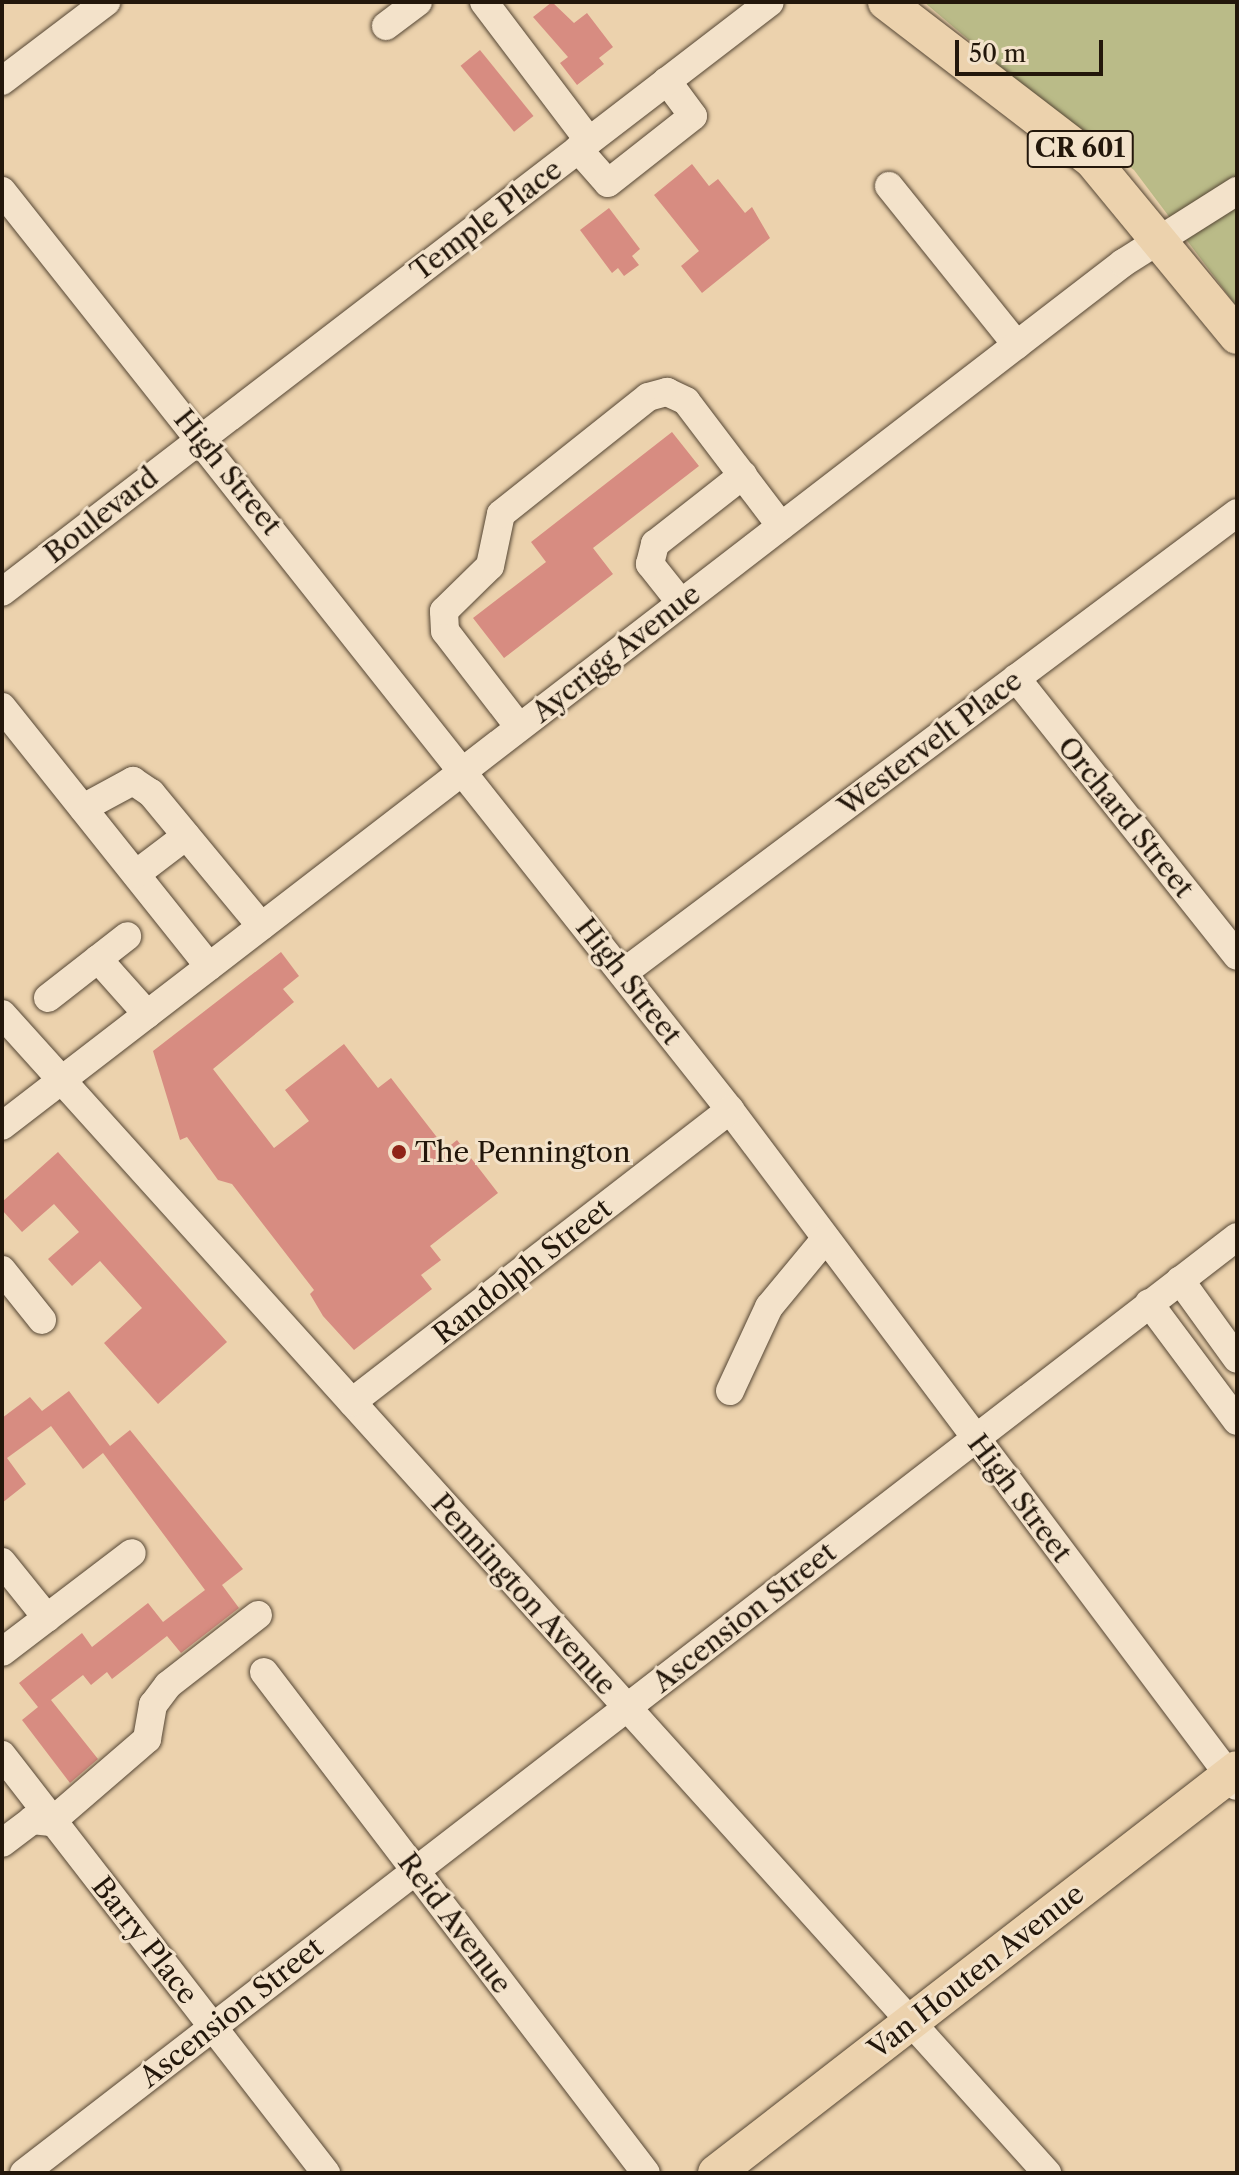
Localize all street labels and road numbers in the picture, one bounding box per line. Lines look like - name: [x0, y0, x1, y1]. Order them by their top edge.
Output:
- road number: CR 601: [1026, 127, 1134, 171]
- street label: Temple Place: [404, 152, 568, 288]
- street label: High Street: [167, 403, 289, 541]
- street label: Boulevard: [37, 460, 165, 570]
- street label: Aycrigg Avenue: [525, 577, 707, 729]
- street label: Westervelt Place: [832, 663, 1028, 823]
- street label: Orchard Street: [1051, 730, 1201, 904]
- street label: High Street: [569, 911, 689, 1051]
- street label: Randolph Street: [426, 1191, 618, 1351]
- street label: High Street: [961, 1427, 1079, 1569]
- street label: Pennington Avenue: [424, 1486, 624, 1702]
- street label: Ascension Street: [646, 1535, 842, 1699]
- street label: Reid Avenue: [391, 1846, 519, 2000]
- street label: Barry Place: [85, 1869, 205, 2011]
- street label: Van Houten Avenue: [861, 1876, 1091, 2066]
- street label: Ascension Street: [133, 1930, 329, 2094]

